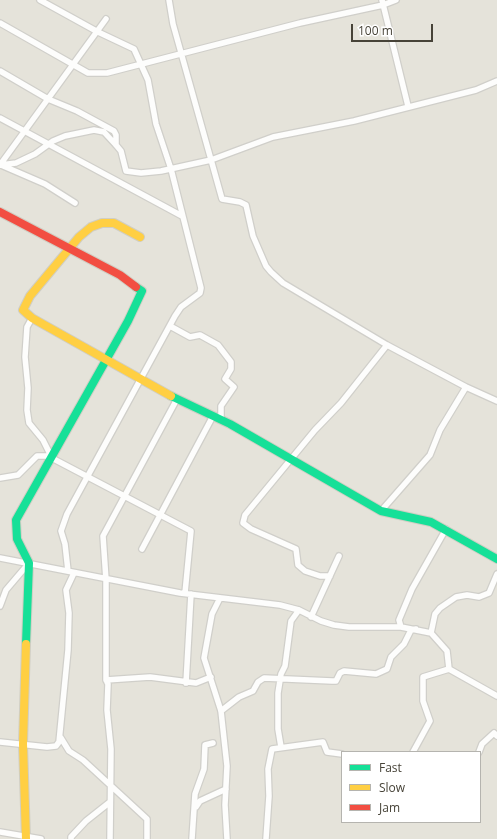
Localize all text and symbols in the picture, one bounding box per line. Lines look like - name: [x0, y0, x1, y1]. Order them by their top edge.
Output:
- scale bar: [353, 16, 435, 42]
- text: 100 m: [358, 22, 393, 39]
- legend: [341, 751, 481, 823]
- text: Fast: [379, 759, 402, 776]
- text: Slow: [379, 779, 405, 796]
- text: Jam: [379, 799, 400, 816]

